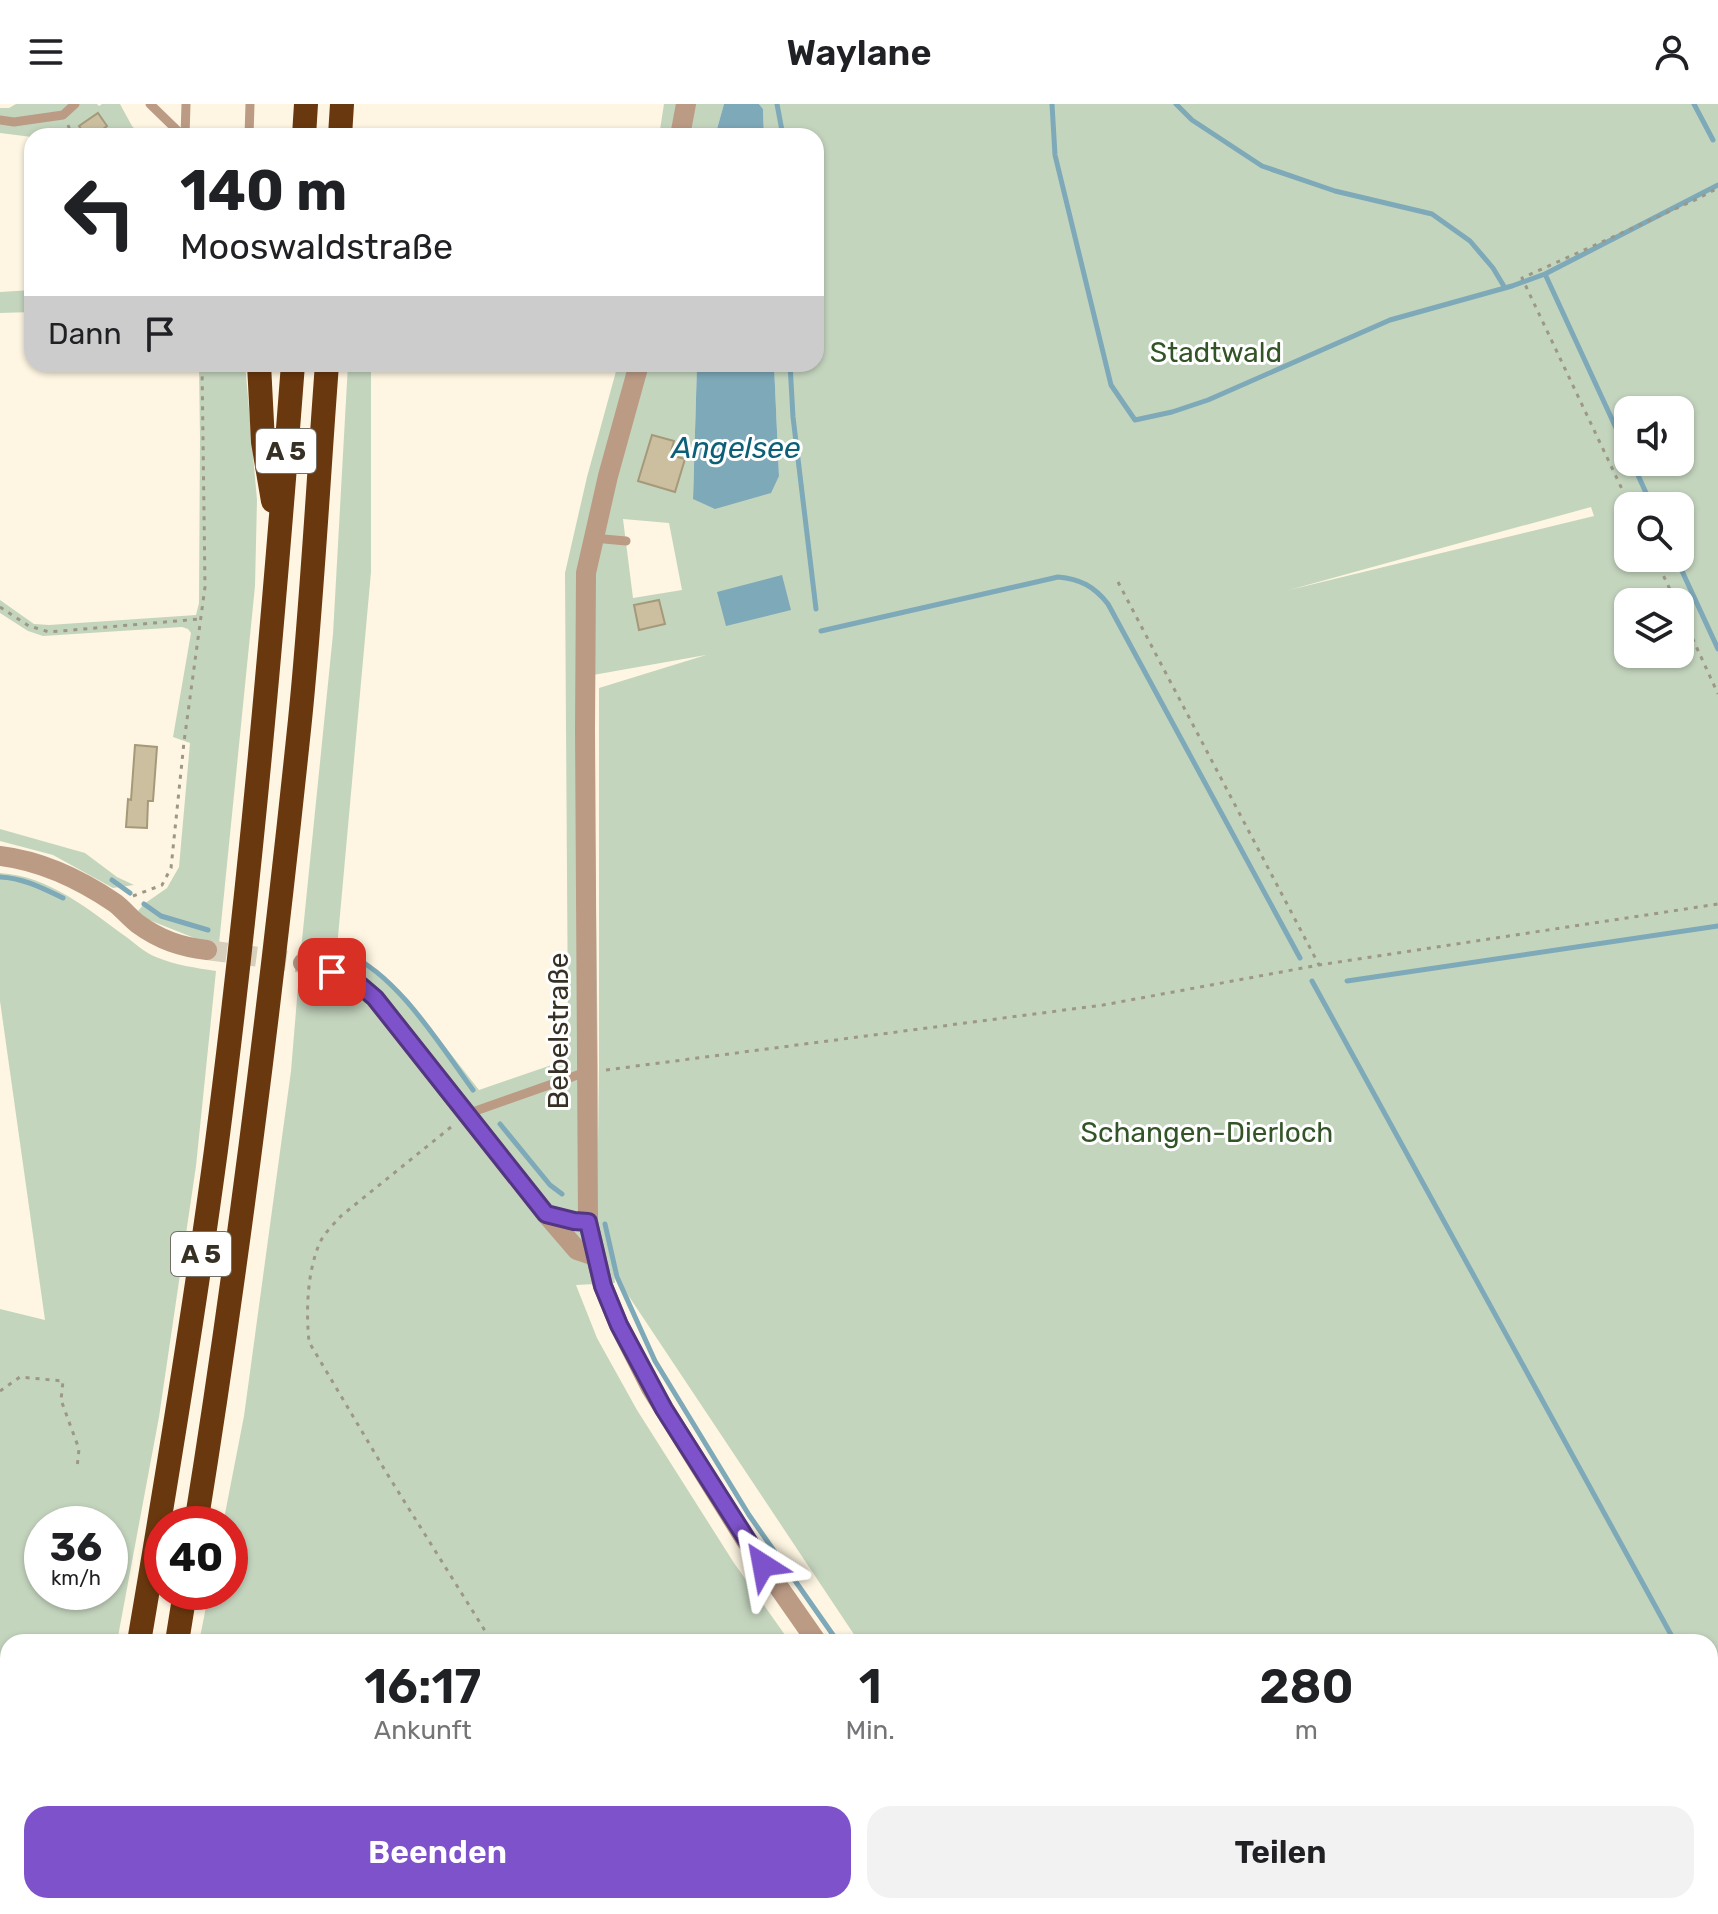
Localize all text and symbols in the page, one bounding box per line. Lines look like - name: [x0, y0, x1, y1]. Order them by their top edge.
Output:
- icon: menu: [24, 30, 68, 74]
- icon: person: [1650, 30, 1694, 74]
- text: Waylane: [787, 31, 931, 74]
- text: 140 m: [180, 158, 347, 224]
- icon: left: [48, 160, 152, 264]
- text: Mooswaldstraße: [180, 225, 453, 268]
- icon: arrive: [138, 312, 182, 356]
- text: Dann: [48, 316, 122, 352]
- park label: Stadtwald: [1150, 336, 1282, 369]
- map controls: [1614, 396, 1694, 668]
- button: sound: [1614, 396, 1694, 476]
- road number: A 5: [256, 429, 316, 473]
- water label: Angelsee: [669, 430, 801, 466]
- button: search: [1614, 492, 1694, 572]
- button: layers: [1614, 588, 1694, 668]
- pin: [298, 938, 366, 1006]
- icon: arrive: [310, 950, 354, 994]
- street label: Bebelstraße: [542, 953, 575, 1109]
- park label: Schangen-Dierloch: [1081, 1116, 1333, 1149]
- road number: A 5: [171, 1232, 231, 1276]
- speed limit sign: 40: [144, 1506, 248, 1610]
- position arrow: [721, 1523, 805, 1607]
- text: 36: [50, 1524, 102, 1571]
- text: km/h: [51, 1566, 101, 1590]
- text: 16:17: [364, 1658, 481, 1715]
- text: 1: [859, 1658, 882, 1715]
- text: 280: [1259, 1658, 1354, 1715]
- text: Ankunft: [374, 1715, 472, 1746]
- text: Min.: [846, 1715, 895, 1746]
- text: m: [1295, 1715, 1318, 1746]
- button: Beenden: [24, 1806, 851, 1898]
- button: Teilen: [867, 1806, 1694, 1898]

